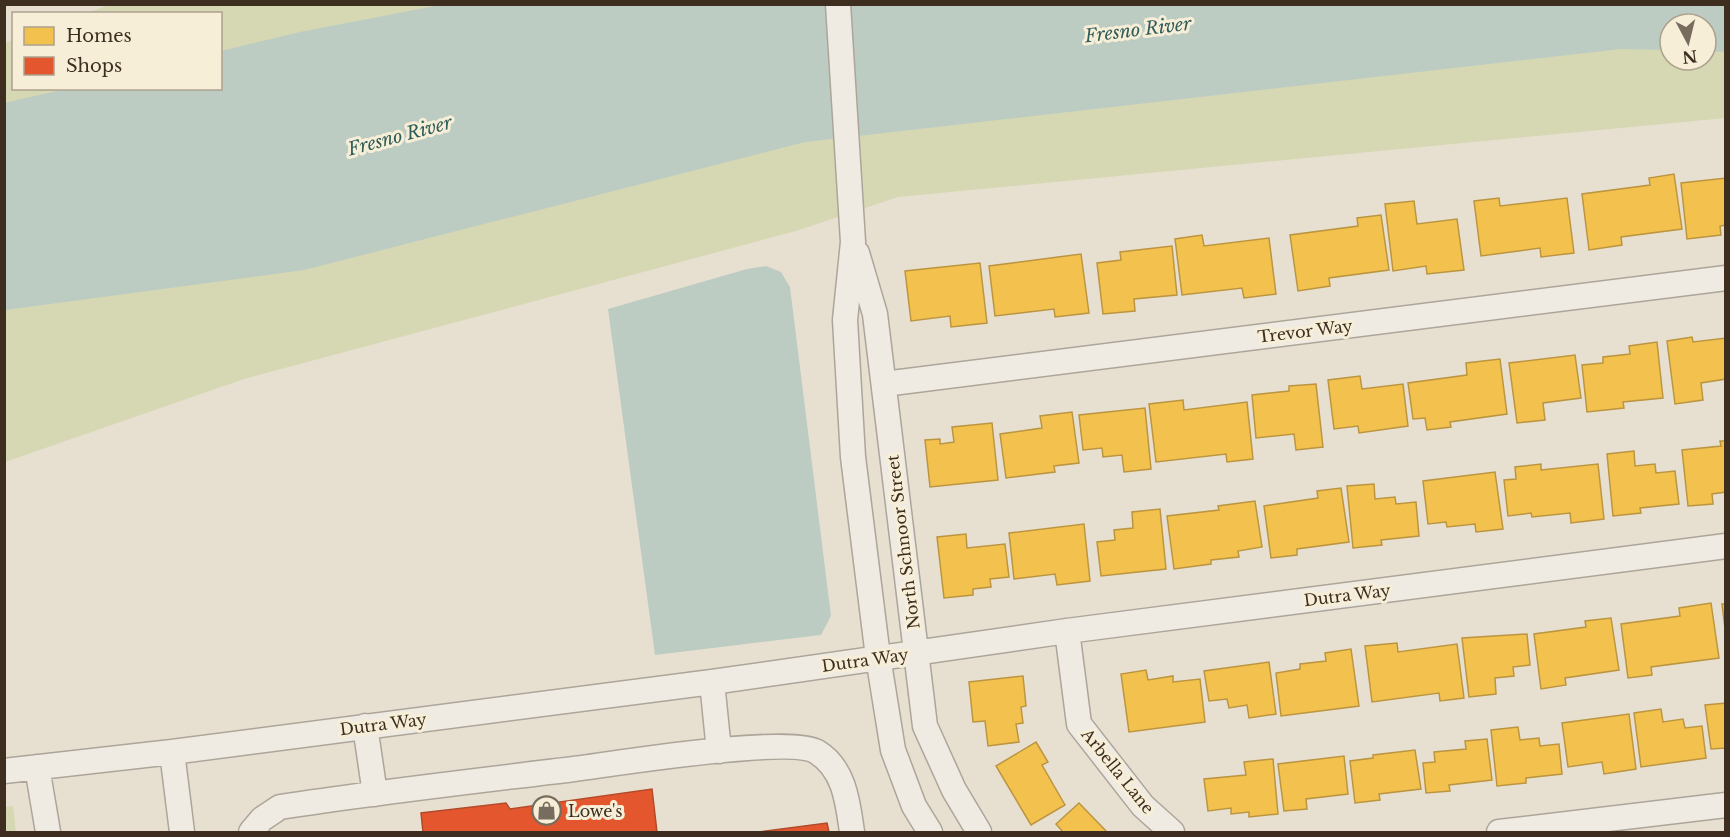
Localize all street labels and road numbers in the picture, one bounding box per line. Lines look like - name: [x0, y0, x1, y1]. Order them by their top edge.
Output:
- street label: Trevor Way: [1256, 315, 1354, 347]
- street label: North Schnoor Street: [882, 454, 924, 630]
- street label: Dutra Way: [1302, 580, 1392, 610]
- street label: Dutra Way: [820, 644, 910, 676]
- street label: Dutra Way: [338, 709, 428, 739]
- street label: Arbella Lane: [1077, 724, 1158, 818]

